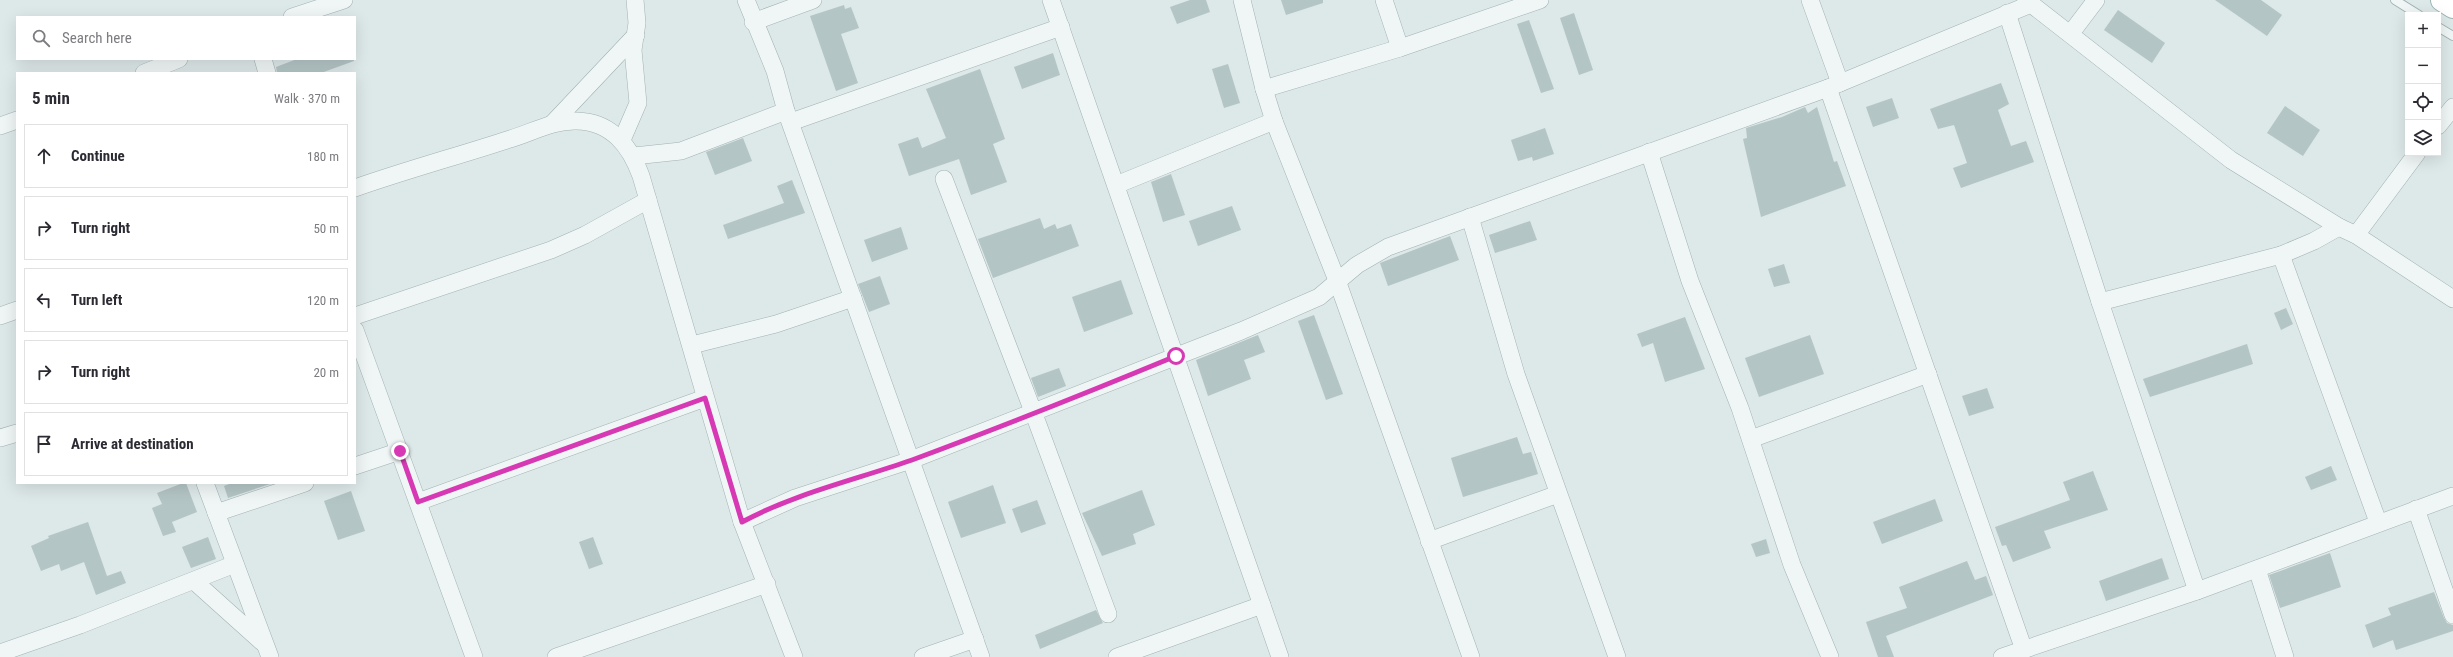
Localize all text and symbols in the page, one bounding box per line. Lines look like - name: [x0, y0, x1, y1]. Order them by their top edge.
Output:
- map controls: [2405, 12, 2441, 156]
- button: +: [2405, 12, 2441, 48]
- search box: [16, 16, 356, 60]
- icon: search: [30, 27, 52, 49]
- text: Search here: [62, 29, 132, 47]
- button: −: [2405, 48, 2441, 84]
- button: locate: [2405, 84, 2441, 120]
- text: 5 min: [32, 88, 70, 108]
- text: Walk · 370 m: [274, 91, 340, 106]
- button: layers: [2405, 120, 2441, 156]
- icon: ahead: [33, 145, 55, 167]
- text: Continue: [71, 147, 125, 165]
- text: 180 m: [307, 149, 339, 164]
- icon: right: [33, 217, 55, 239]
- text: Turn right: [71, 219, 130, 237]
- text: 50 m: [313, 221, 339, 236]
- icon: left: [33, 289, 55, 311]
- text: Turn left: [71, 291, 122, 309]
- text: 120 m: [307, 293, 339, 308]
- route start: [1167, 347, 1185, 365]
- icon: right: [33, 361, 55, 383]
- text: Turn right: [71, 363, 130, 381]
- text: 20 m: [313, 365, 339, 380]
- icon: arrive: [33, 433, 55, 455]
- text: Arrive at destination: [71, 435, 194, 453]
- route end: [391, 442, 409, 460]

